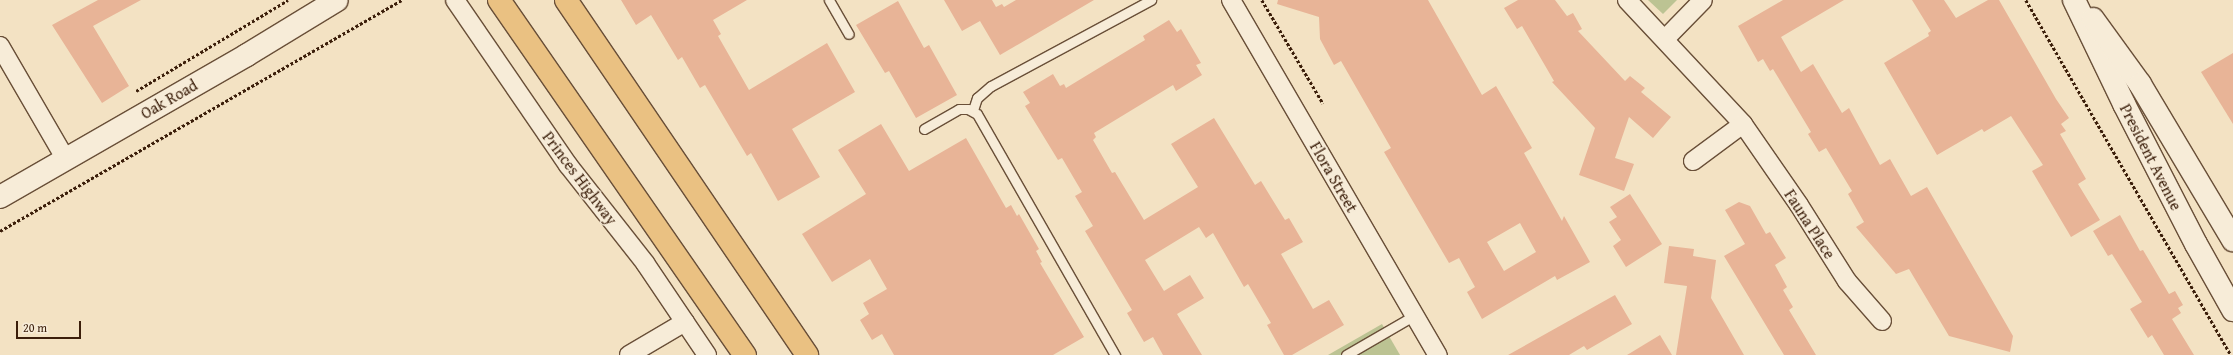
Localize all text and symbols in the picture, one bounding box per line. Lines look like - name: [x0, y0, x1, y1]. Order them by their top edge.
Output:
- street label: Oak Road: [137, 75, 201, 123]
- street label: President Avenue: [2116, 101, 2186, 213]
- street label: Princes Highway: [539, 128, 621, 228]
- street label: Flora Street: [1306, 138, 1362, 216]
- street label: Fauna Place: [1781, 186, 1839, 262]
- scale bar: [18, 313, 83, 339]
- text: 20 m: [23, 319, 47, 336]

